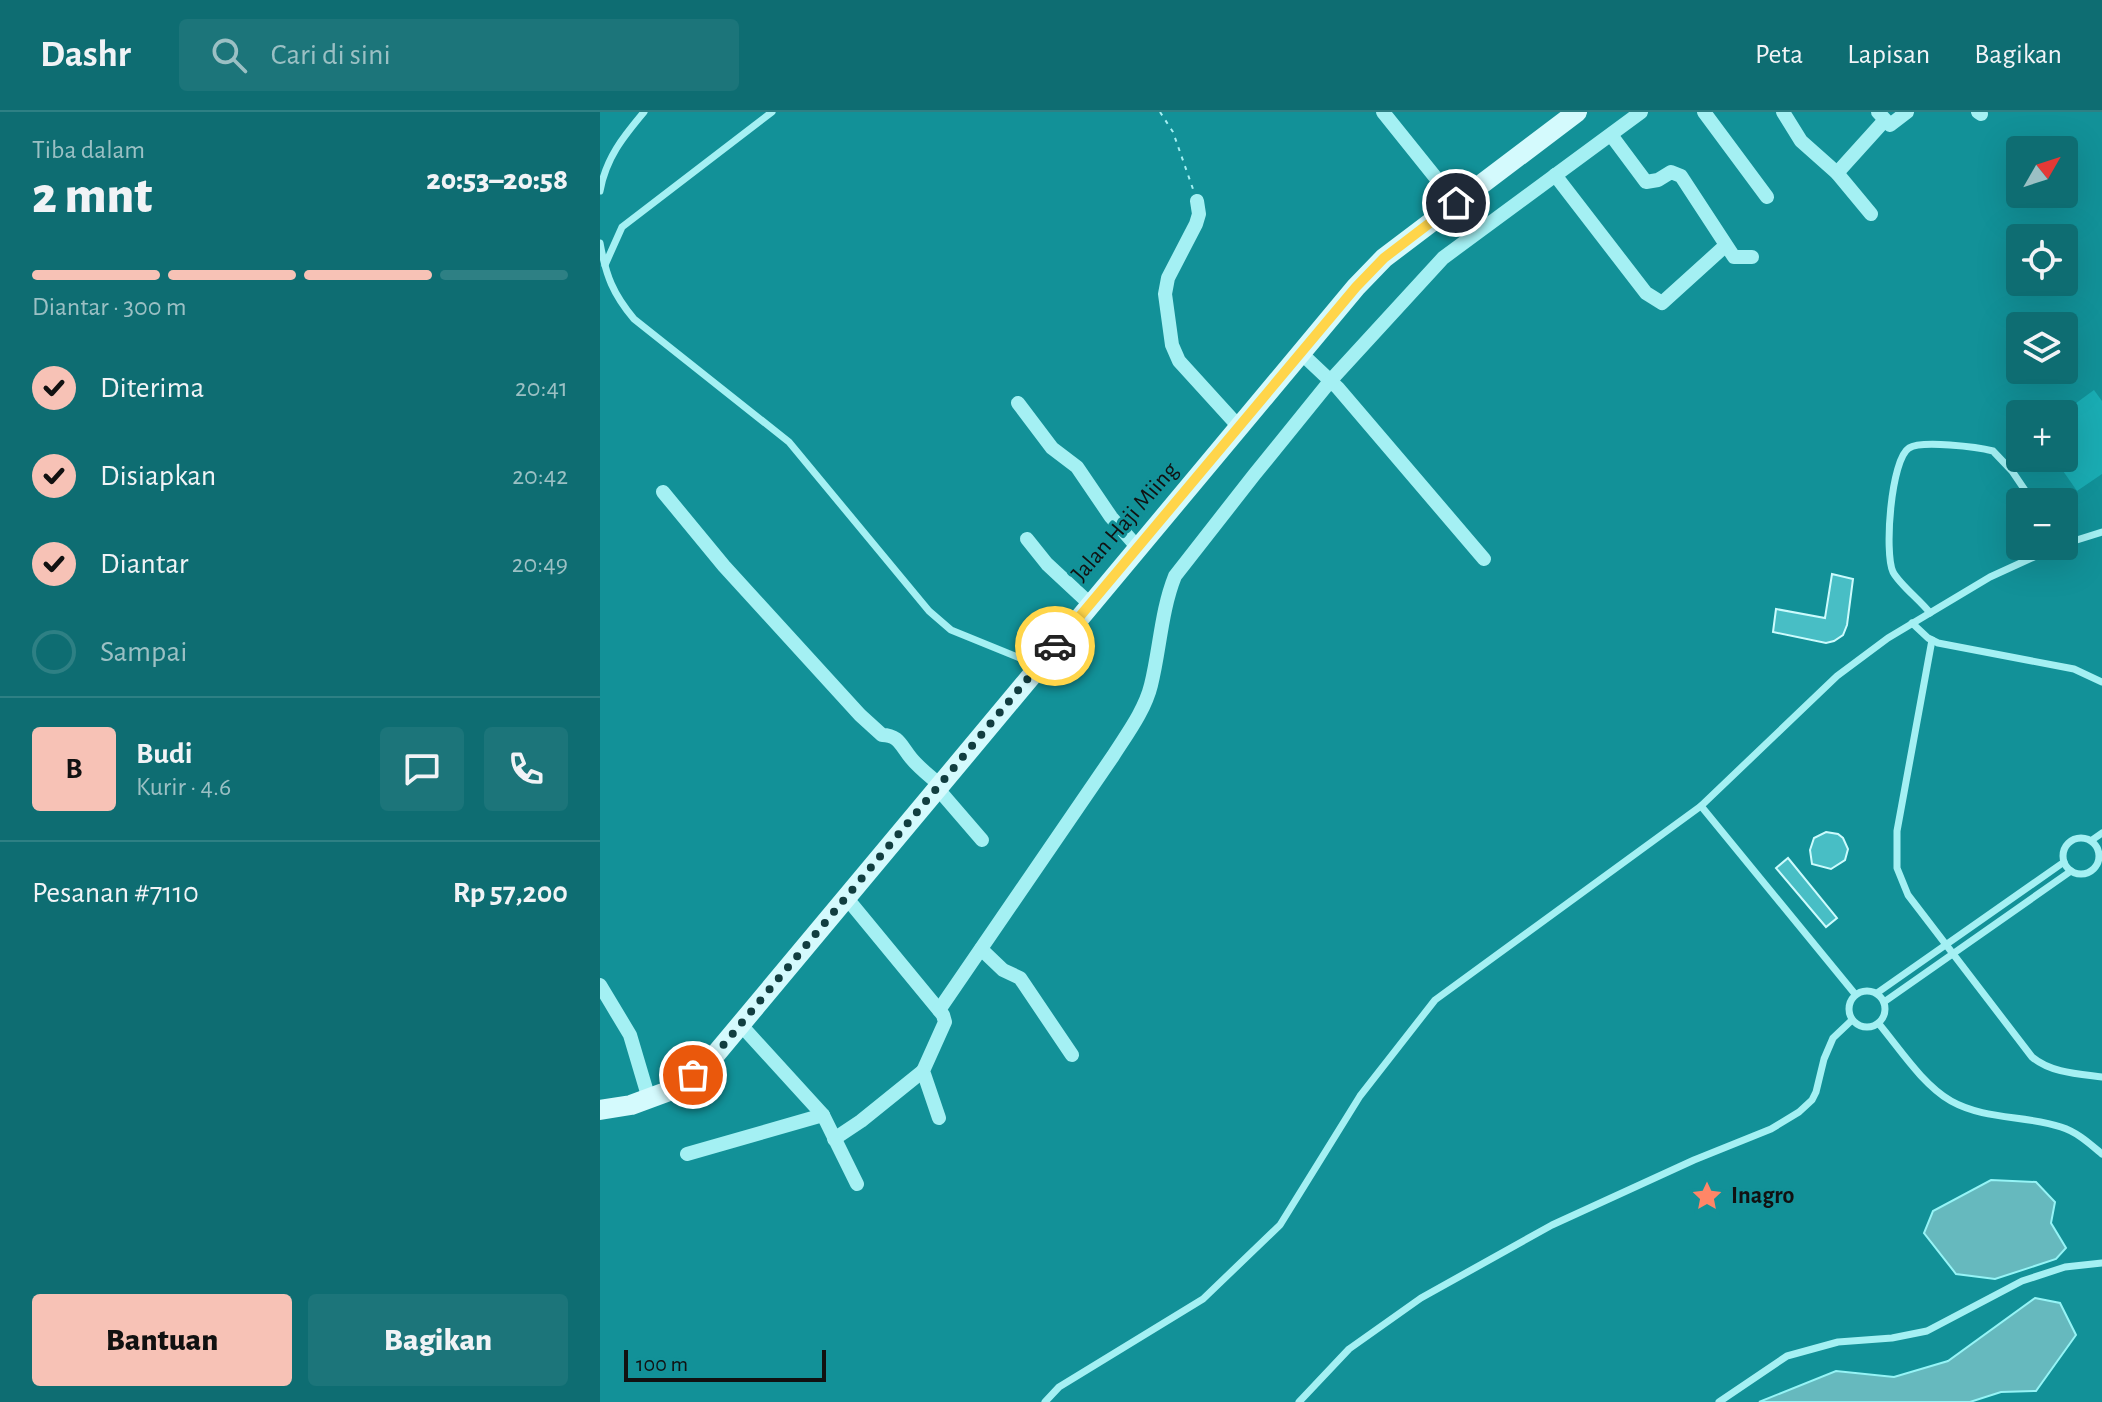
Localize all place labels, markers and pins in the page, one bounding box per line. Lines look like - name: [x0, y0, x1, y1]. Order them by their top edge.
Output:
- pin: [1422, 169, 1490, 237]
- pin: [659, 1041, 727, 1109]
- place icon: Inagro: [1690, 1179, 1724, 1213]
- place label: Inagro: [1731, 1184, 1795, 1208]

